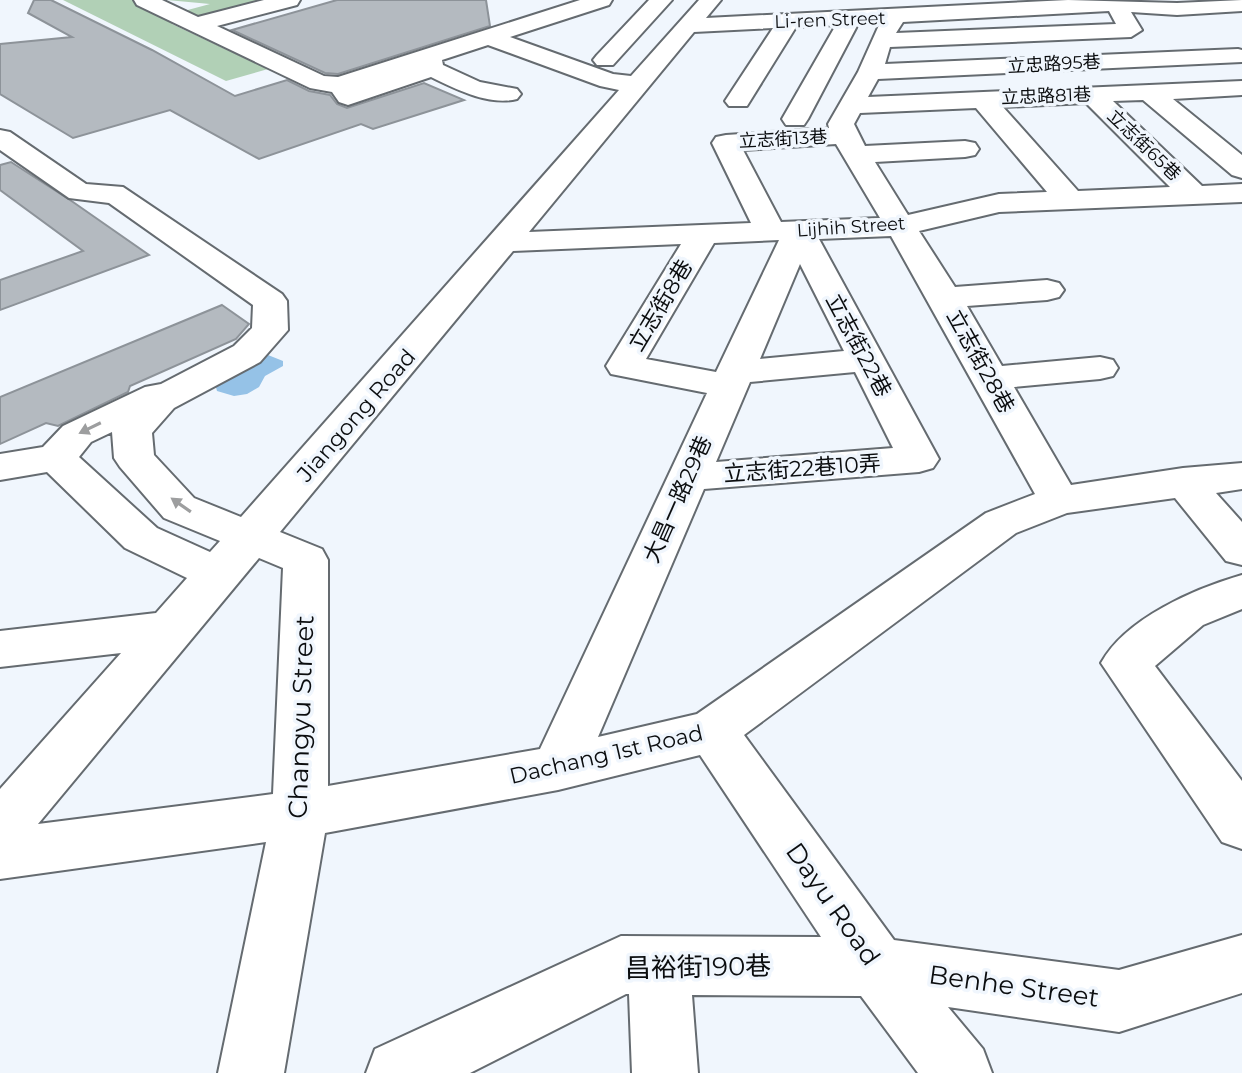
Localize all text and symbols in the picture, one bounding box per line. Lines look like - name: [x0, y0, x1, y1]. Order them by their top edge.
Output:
- street label: Li-ren Street: [774, 7, 886, 33]
- street label: 立忠路95巷: [1007, 51, 1101, 77]
- street label: 立忠路81巷: [1001, 83, 1091, 109]
- street label: 立志街65巷: [1103, 105, 1185, 185]
- street label: 立志街13巷: [738, 126, 828, 152]
- street label: Lijhih Street: [796, 212, 906, 242]
- street label: 立志街8巷: [623, 255, 698, 356]
- street label: 立志街22巷: [820, 289, 897, 401]
- street label: 立志街28巷: [941, 305, 1020, 418]
- street label: Jiangong Road: [291, 343, 421, 488]
- one-way arrow: [79, 421, 102, 435]
- street label: 大昌一路29巷: [637, 432, 717, 567]
- street label: 立志街22巷10弄: [723, 450, 882, 487]
- one-way arrow: [170, 498, 192, 514]
- street label: Changyu Street: [281, 615, 321, 819]
- street label: Dachang 1st Road: [507, 719, 706, 790]
- street label: Dayu Road: [779, 836, 887, 972]
- street label: 昌裕街190巷: [625, 950, 771, 984]
- street label: Benhe Street: [927, 958, 1101, 1014]

